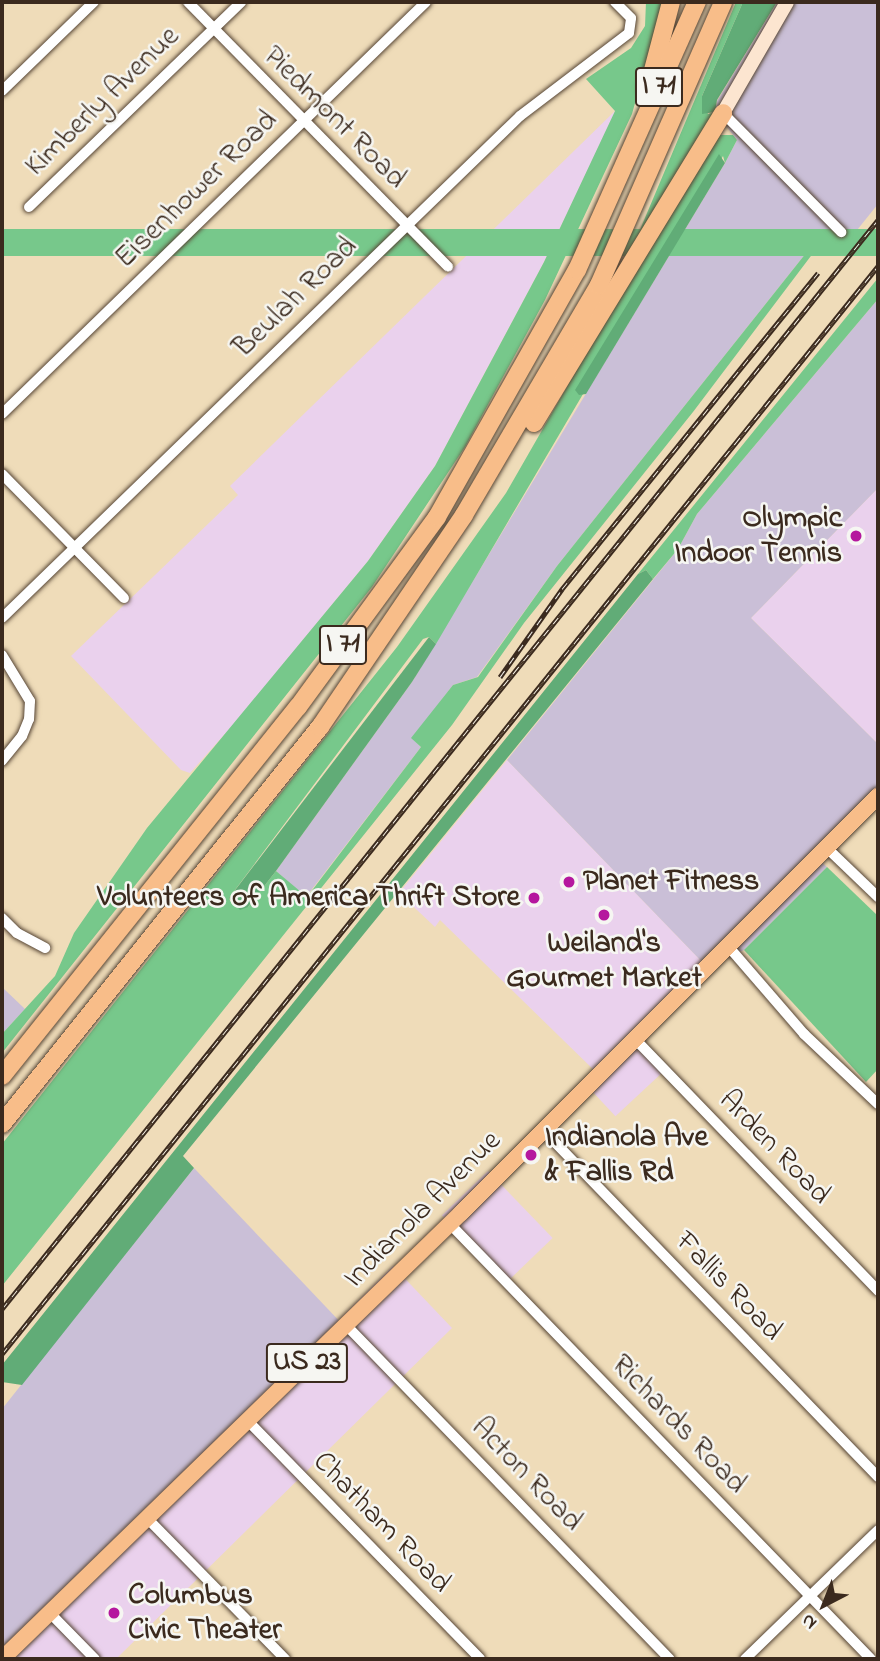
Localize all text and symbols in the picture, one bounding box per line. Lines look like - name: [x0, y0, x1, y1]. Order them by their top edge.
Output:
- street label: Kimberly Avenue: [18, 19, 188, 185]
- street label: Piedmont Road: [255, 39, 413, 197]
- road number: I 71: [634, 62, 684, 112]
- street label: Eisenhower Road: [108, 103, 286, 277]
- street label: Beulah Road: [226, 230, 366, 366]
- place label: Olympic Indoor Tennis: [674, 501, 842, 572]
- marker: Olympic Indoor Tennis: [848, 528, 864, 544]
- road number: I 71: [318, 620, 368, 670]
- place label: Planet Fitness: [583, 864, 759, 900]
- marker: Planet Fitness: [561, 874, 577, 890]
- place label: Volunteers of America Thrift Store: [97, 880, 520, 916]
- marker: Volunteers of America Thrift Store: [526, 890, 542, 906]
- marker: Weiland's Gourmet Market: [596, 907, 612, 923]
- place label: Weiland's Gourmet Market: [506, 926, 702, 996]
- street label: Arden Road: [710, 1083, 838, 1213]
- place label: Indianola Ave & Fallis Rd: [545, 1120, 708, 1190]
- street label: Indianola Avenue: [337, 1124, 509, 1296]
- marker: Indianola Ave & Fallis Rd: [523, 1147, 539, 1163]
- street label: Fallis Road: [667, 1224, 789, 1350]
- road number: US 23: [265, 1338, 349, 1388]
- street label: Richards Road: [603, 1348, 753, 1502]
- street label: Acton Road: [463, 1410, 589, 1540]
- street label: Chatham Road: [304, 1445, 458, 1601]
- north arrow: [789, 1570, 859, 1640]
- place label: Columbus Civic Theater: [128, 1578, 282, 1648]
- marker: Columbus Civic Theater: [106, 1605, 122, 1621]
- text: N: [796, 1607, 823, 1635]

